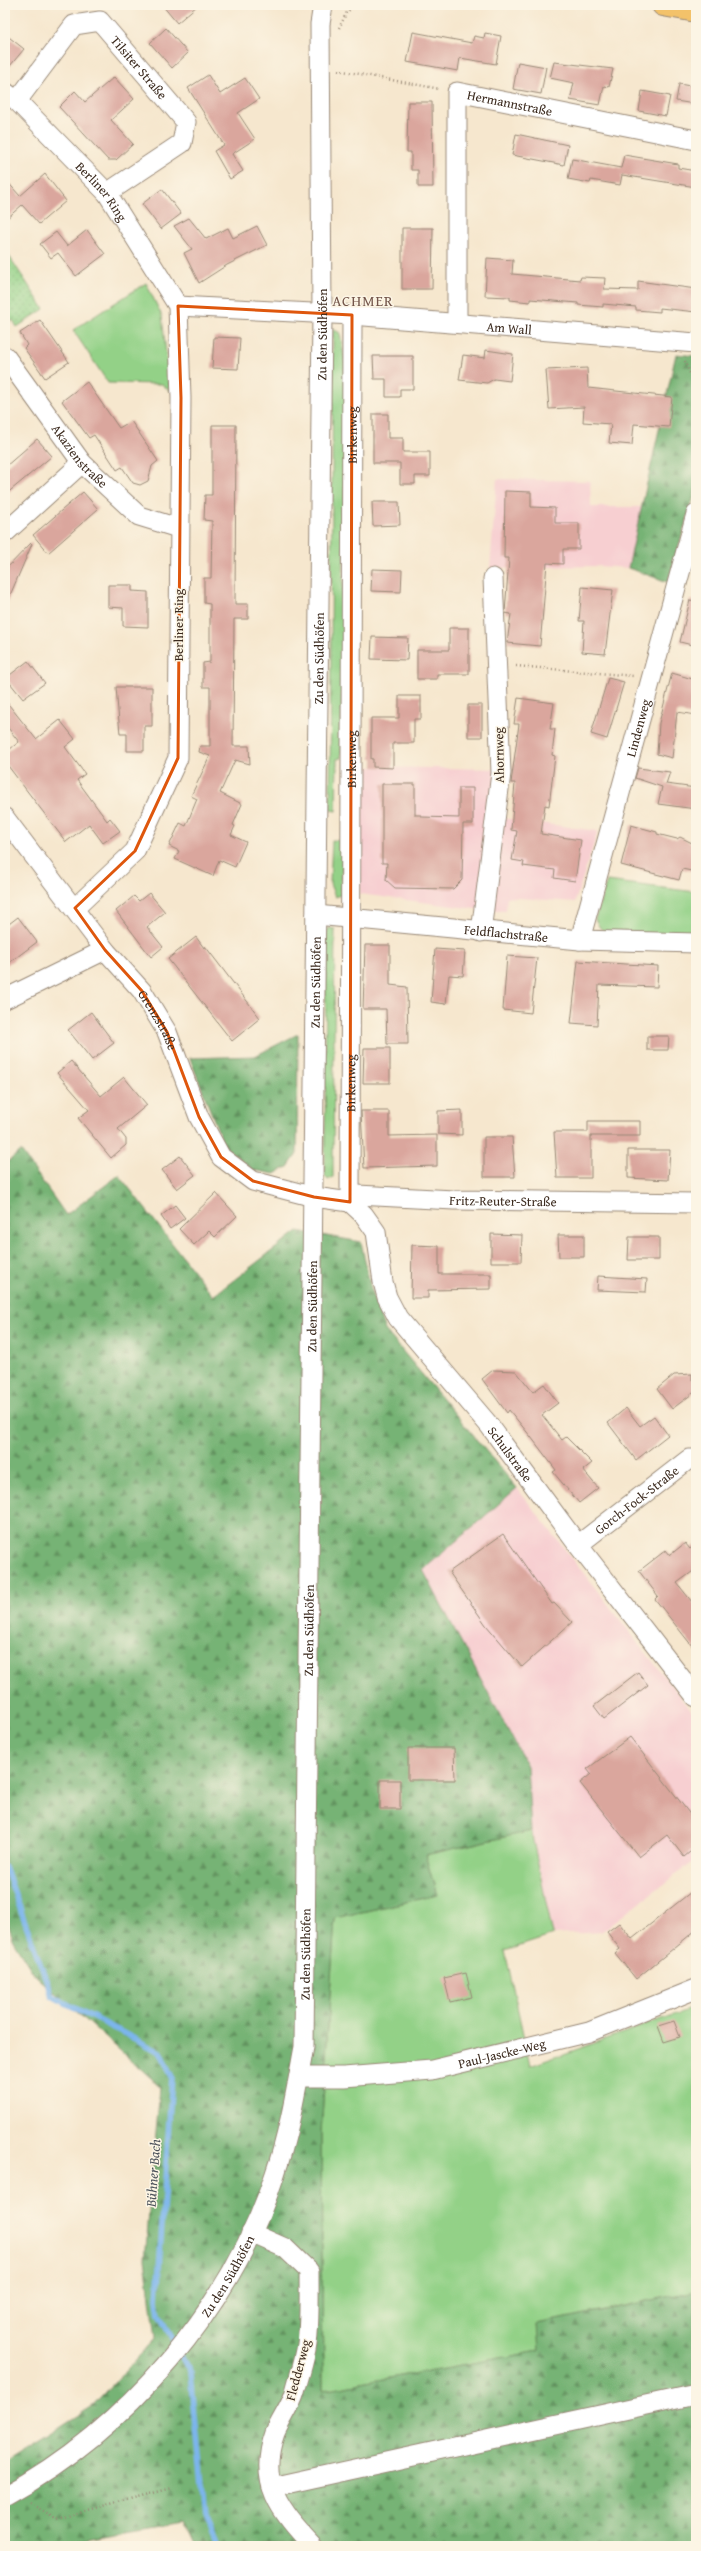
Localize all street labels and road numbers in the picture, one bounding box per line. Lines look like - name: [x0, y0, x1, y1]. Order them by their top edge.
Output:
- street label: Tilsiter Straße: [107, 31, 172, 103]
- street label: Hermannstraße: [466, 85, 554, 120]
- street label: Berliner Ring: [71, 157, 132, 225]
- street label: Zu den Südhöfen: [312, 288, 332, 380]
- street label: Am Wall: [486, 316, 533, 339]
- street label: Birkenweg: [342, 406, 361, 464]
- street label: Akazienstraße: [47, 420, 112, 492]
- street label: Berliner Ring: [169, 588, 188, 661]
- street label: Zu den Südhöfen: [308, 612, 328, 704]
- street label: Lindenweg: [621, 696, 655, 759]
- street label: Ahornweg: [489, 726, 509, 783]
- street label: Birkenweg: [341, 730, 361, 788]
- street label: Feldflachstraße: [463, 920, 549, 946]
- street label: Zu den Südhöfen: [305, 936, 325, 1028]
- street label: Grenzstraße: [134, 986, 182, 1053]
- street label: Birkenweg: [341, 1054, 360, 1112]
- street label: Fritz-Reuter-Straße: [449, 1190, 557, 1211]
- street label: Zu den Südhöfen: [302, 1260, 322, 1352]
- street label: Schulstraße: [483, 1422, 537, 1486]
- street label: Gorch-Fock-Straße: [590, 1461, 683, 1538]
- street label: Zu den Südhöfen: [298, 1583, 318, 1676]
- street label: Zu den Südhöfen: [295, 1907, 315, 2000]
- street label: Paul-Jascke-Weg: [456, 2033, 548, 2073]
- street label: Zu den Südhöfen: [196, 2231, 259, 2321]
- street label: Fledderweg: [281, 2337, 315, 2403]

